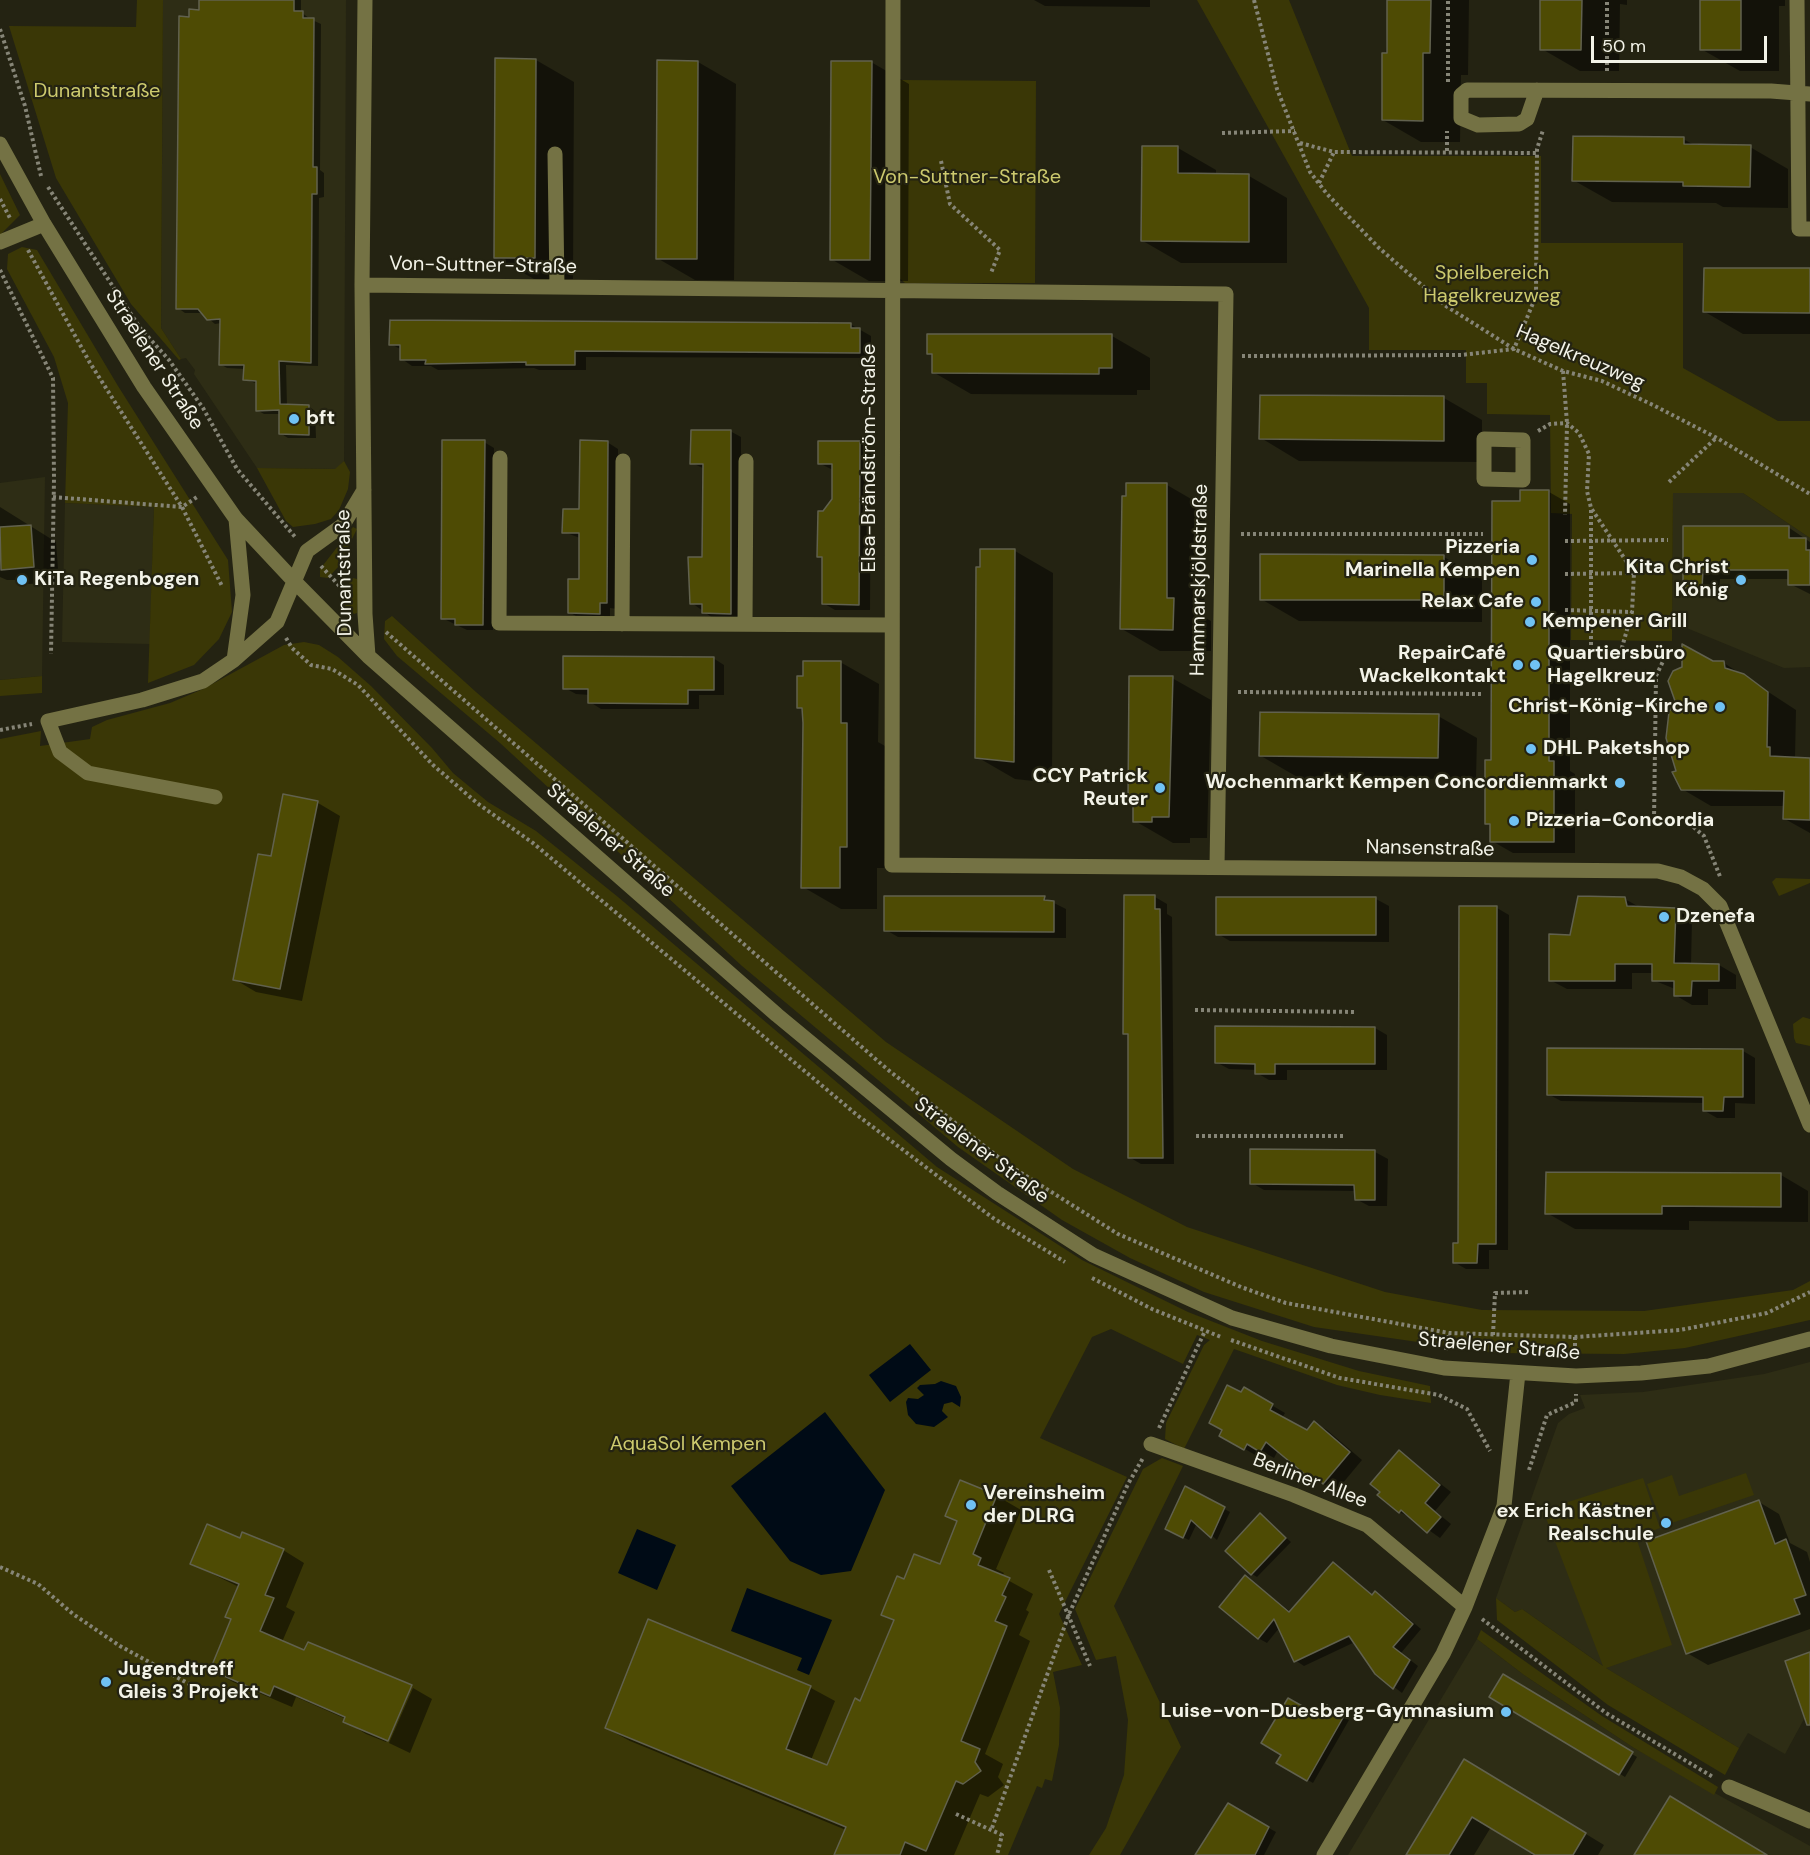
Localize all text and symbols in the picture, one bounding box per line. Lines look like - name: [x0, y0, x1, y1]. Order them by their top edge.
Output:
- scale bar: [1594, 24, 1770, 62]
- text: 50 m: [1602, 34, 1646, 58]
- park label: Dunantstraße: [34, 80, 160, 104]
- park label: Von-Suttner-Straße: [873, 166, 1061, 190]
- street label: Von-Suttner-Straße: [389, 252, 577, 280]
- park label: Spielbereich Hagelkreuzweg: [1423, 262, 1561, 309]
- street label: Straelener Straße: [100, 285, 208, 435]
- street label: Hagelkreuzweg: [1512, 320, 1648, 396]
- street label: Elsa-Brändström-Straße: [858, 344, 882, 572]
- place label: bft: [306, 407, 335, 431]
- marker: bft: [287, 412, 301, 426]
- street label: Hammarskjöldstraße: [1186, 484, 1214, 676]
- street label: Dunantstraße: [332, 509, 358, 637]
- place label: Pizzeria Marinella Kempen: [1345, 536, 1520, 583]
- marker: Pizzeria Marinella Kempen: [1525, 553, 1539, 567]
- place label: Kita Christ König: [1626, 556, 1729, 603]
- place label: KiTa Regenbogen: [34, 568, 199, 592]
- marker: KiTa Regenbogen: [15, 573, 29, 587]
- marker: Kita Christ König: [1734, 573, 1748, 587]
- place label: Relax Cafe: [1421, 590, 1524, 614]
- marker: Relax Cafe: [1529, 595, 1543, 609]
- place label: Kempener Grill: [1542, 610, 1687, 634]
- marker: Kempener Grill: [1523, 615, 1537, 629]
- place label: RepairCafé Wackelkontakt: [1359, 642, 1506, 689]
- place label: Quartiersbüro Hagelkreuz: [1547, 642, 1686, 689]
- marker: RepairCafé Wackelkontakt: [1511, 658, 1525, 672]
- marker: Quartiersbüro Hagelkreuz: [1528, 658, 1542, 672]
- place label: Christ-König-Kirche: [1508, 695, 1708, 719]
- marker: Christ-König-Kirche: [1713, 700, 1727, 714]
- place label: DHL Paketshop: [1543, 737, 1690, 761]
- marker: DHL Paketshop: [1524, 742, 1538, 756]
- place label: CCY Patrick Reuter: [1033, 765, 1148, 812]
- place label: Wochenmarkt Kempen Concordienmarkt: [1205, 771, 1608, 795]
- marker: Wochenmarkt Kempen Concordienmarkt: [1613, 776, 1627, 790]
- street label: Straelener Straße: [541, 779, 679, 903]
- marker: CCY Patrick Reuter: [1153, 781, 1167, 795]
- place label: Pizzeria-Concordia: [1526, 809, 1714, 833]
- marker: Pizzeria-Concordia: [1507, 814, 1521, 828]
- street label: Nansenstraße: [1365, 836, 1495, 862]
- place label: Dzenefa: [1676, 905, 1755, 929]
- marker: Dzenefa: [1657, 910, 1671, 924]
- street label: Straelener Straße: [909, 1093, 1053, 1209]
- street label: Straelener Straße: [1417, 1328, 1581, 1366]
- park label: AquaSol Kempen: [610, 1433, 766, 1457]
- street label: Berliner Allee: [1249, 1448, 1371, 1514]
- place label: Vereinsheim der DLRG: [983, 1482, 1105, 1529]
- marker: Vereinsheim der DLRG: [964, 1498, 978, 1512]
- place label: ex Erich Kästner Realschule: [1496, 1500, 1654, 1547]
- marker: ex Erich Kästner Realschule: [1659, 1516, 1673, 1530]
- place label: Jugendtreff Gleis 3 Projekt: [118, 1658, 259, 1705]
- marker: Jugendtreff Gleis 3 Projekt: [99, 1675, 113, 1689]
- place label: Luise-von-Duesberg-Gymnasium: [1161, 1700, 1494, 1724]
- marker: Luise-von-Duesberg-Gymnasium: [1499, 1705, 1513, 1719]

